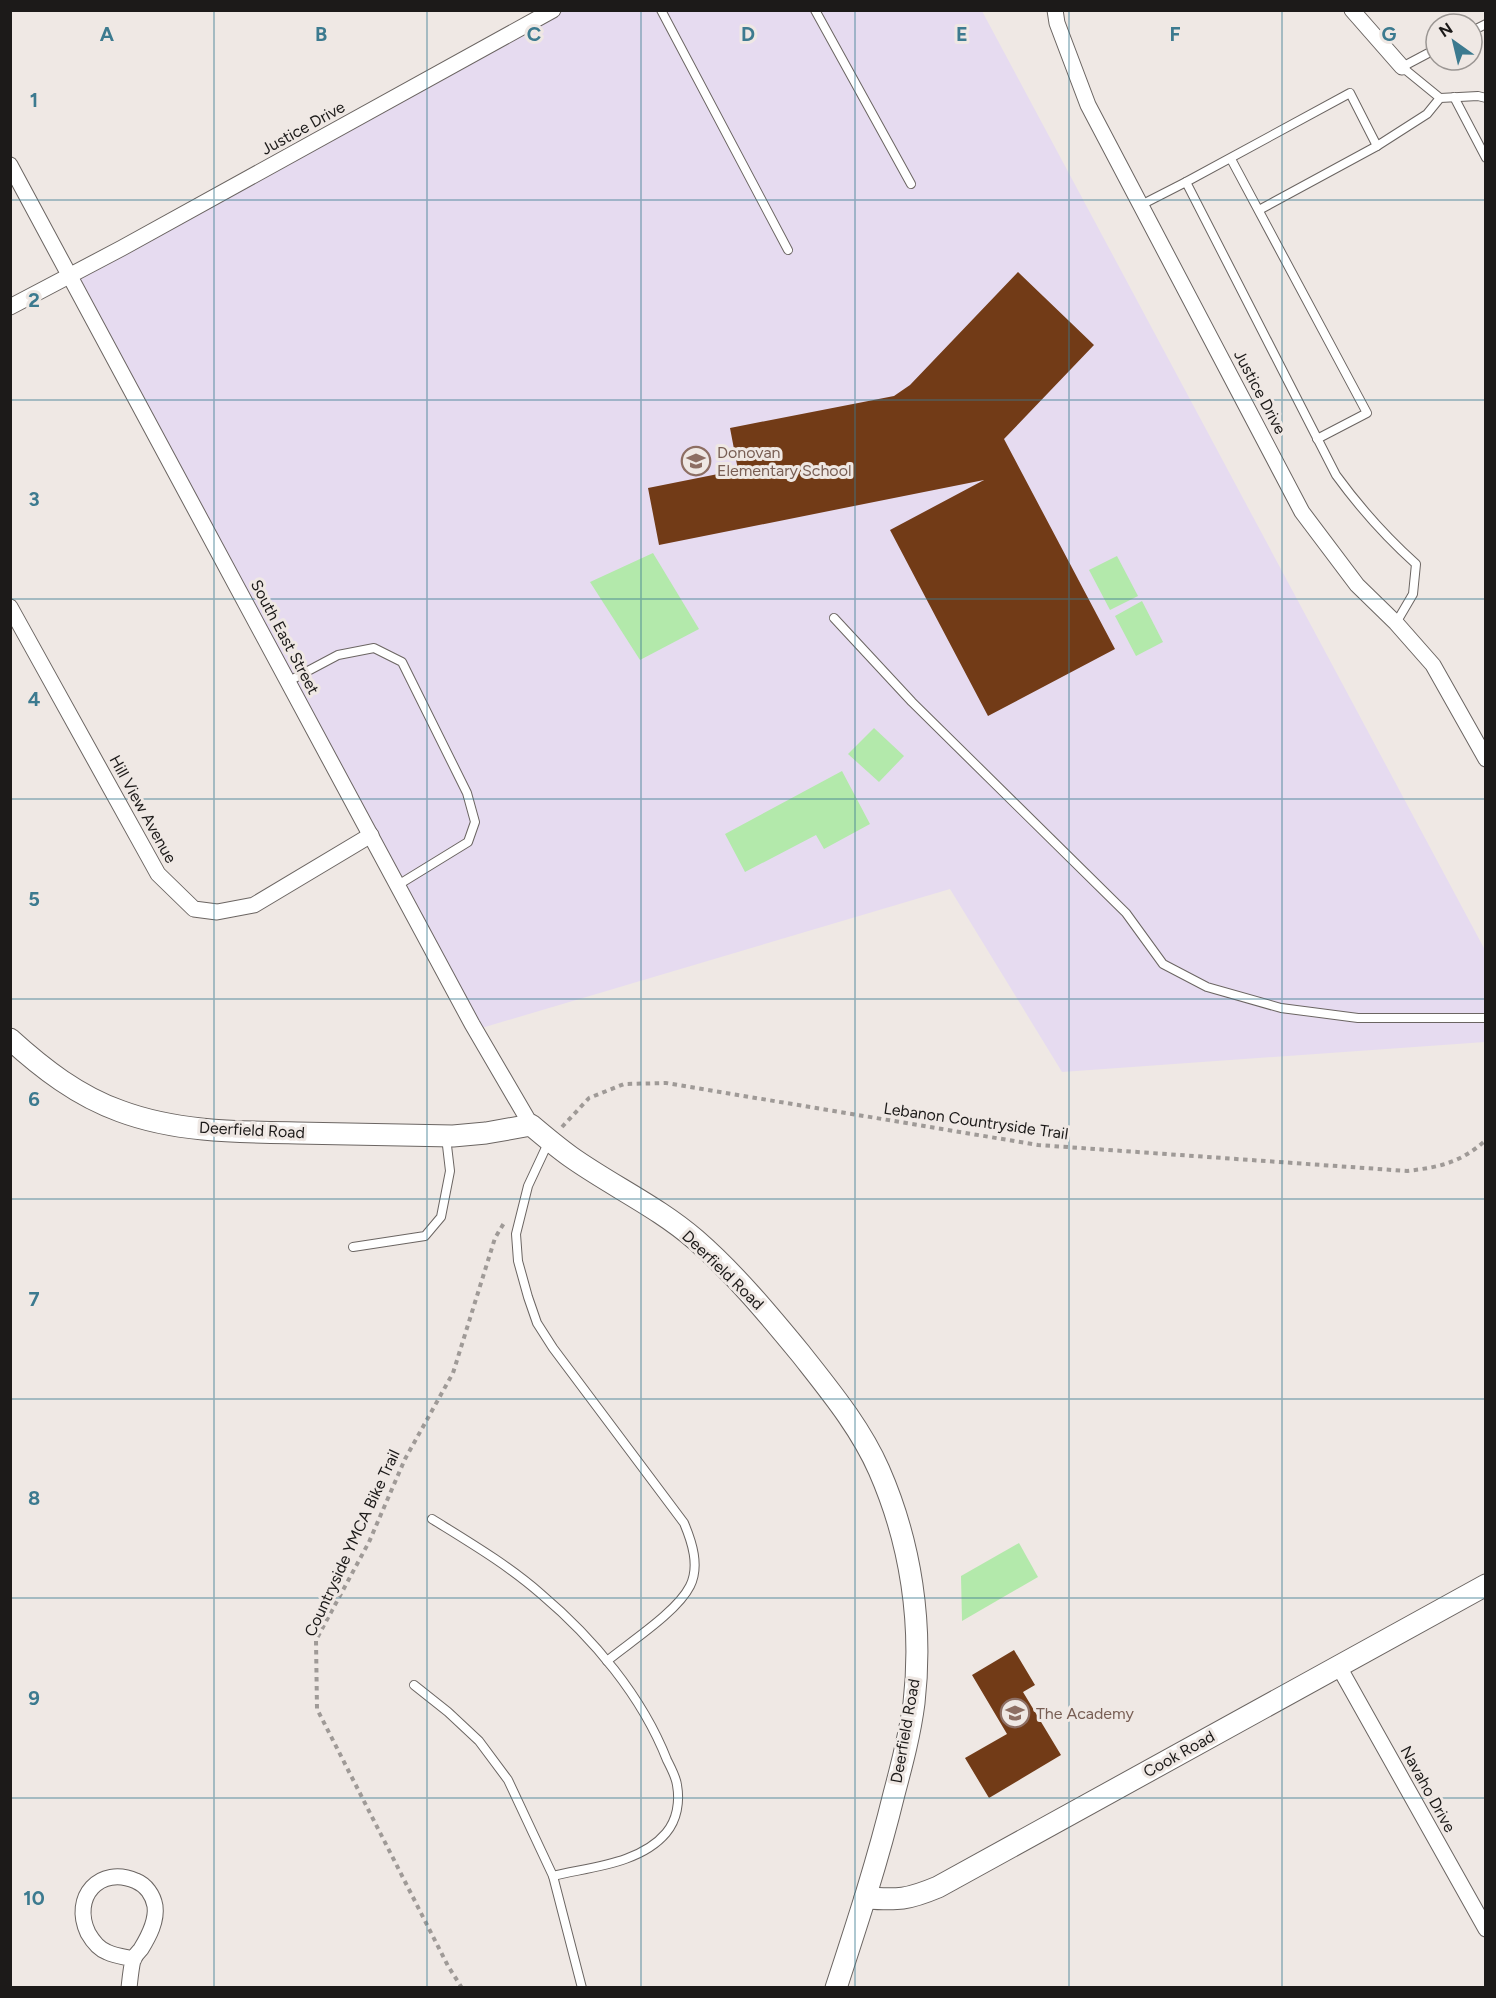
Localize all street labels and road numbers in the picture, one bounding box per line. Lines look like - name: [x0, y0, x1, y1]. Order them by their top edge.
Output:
- street label: Justice Drive: [258, 97, 348, 159]
- street label: Justice Drive: [1230, 347, 1290, 438]
- street label: South East Street: [247, 577, 323, 697]
- street label: Hill View Avenue: [105, 752, 181, 867]
- street label: Lebanon Countryside Trail: [882, 1099, 1070, 1143]
- street label: Deerfield Road: [199, 1118, 305, 1142]
- street label: Deerfield Road: [678, 1226, 768, 1314]
- street label: Countryside YMCA Bike Trail: [300, 1447, 404, 1639]
- street label: Deerfield Road: [886, 1677, 924, 1785]
- street label: Cook Road: [1140, 1727, 1218, 1781]
- street label: Navaho Drive: [1396, 1742, 1460, 1836]

